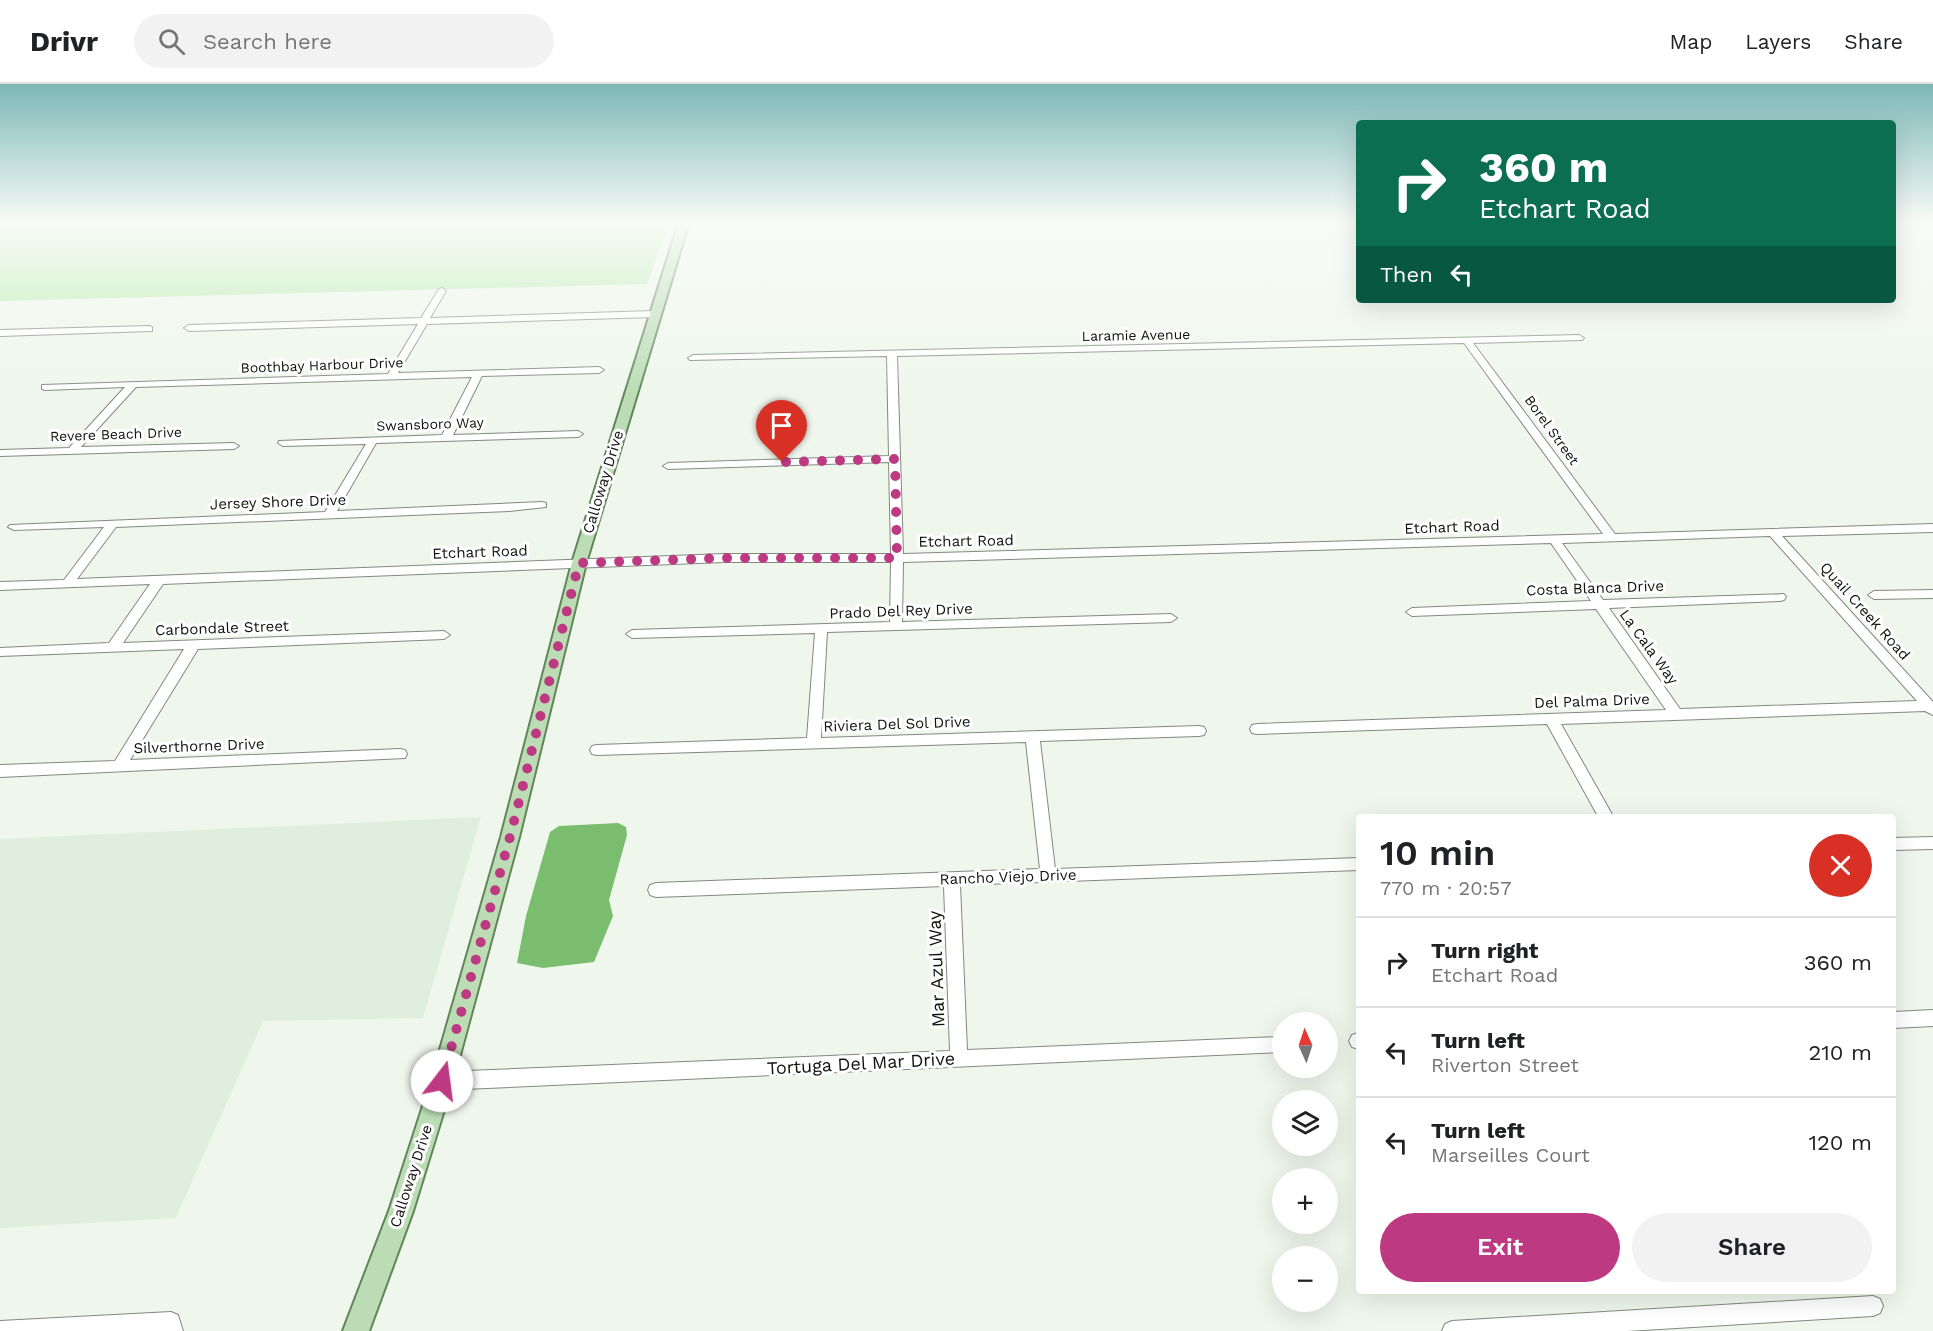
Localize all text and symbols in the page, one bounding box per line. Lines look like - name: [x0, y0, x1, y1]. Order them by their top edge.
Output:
- search box: [134, 14, 554, 68]
- text: Drivr: [30, 25, 98, 58]
- icon: search: [155, 25, 188, 58]
- text: Search here: [203, 29, 332, 54]
- text: Map: [1669, 29, 1712, 54]
- text: Layers: [1745, 29, 1811, 54]
- text: Share: [1844, 29, 1903, 54]
- text: 360 m: [1479, 143, 1608, 192]
- icon: right: [1380, 144, 1458, 222]
- text: Etchart Road: [1479, 193, 1651, 225]
- icon: left: [1445, 258, 1478, 291]
- text: Then: [1380, 262, 1433, 287]
- street label: Laramie Avenue: [1082, 326, 1190, 344]
- street label: Boothbay Harbour Drive: [240, 354, 404, 376]
- street label: Borel Street: [1521, 392, 1583, 468]
- pin: [756, 400, 807, 462]
- icon: arrive: [765, 409, 798, 442]
- street label: Swansboro Way: [376, 414, 485, 434]
- street label: Revere Beach Drive: [50, 424, 182, 444]
- street label: Calloway Drive: [579, 428, 627, 536]
- street label: Jersey Shore Drive: [210, 491, 346, 513]
- street label: Etchart Road: [1404, 516, 1500, 538]
- street label: Etchart Road: [918, 531, 1014, 551]
- street label: Etchart Road: [432, 541, 528, 563]
- street label: Quail Creek Road: [1816, 558, 1914, 664]
- street label: Costa Blanca Drive: [1526, 577, 1664, 599]
- street label: Prado Del Rey Drive: [829, 600, 973, 622]
- street label: La Cala Way: [1616, 606, 1682, 688]
- street label: Carbondale Street: [155, 617, 290, 639]
- street label: Del Palma Drive: [1534, 690, 1650, 712]
- street label: Riviera Del Sol Drive: [823, 712, 971, 736]
- street label: Silverthorne Drive: [133, 735, 265, 757]
- text: 10 min: [1380, 832, 1495, 874]
- button: close: [1809, 834, 1872, 897]
- street label: Rancho Viejo Drive: [939, 866, 1077, 888]
- text: 770 m · 20:57: [1380, 876, 1511, 900]
- street label: Mar Azul Way: [923, 910, 949, 1028]
- text: Turn right: [1431, 938, 1538, 963]
- icon: right: [1380, 946, 1413, 979]
- text: 360 m: [1804, 950, 1872, 975]
- text: Etchart Road: [1431, 963, 1558, 987]
- north arrow: [1272, 1012, 1338, 1078]
- map controls: [1272, 1012, 1338, 1312]
- text: Turn left: [1431, 1028, 1525, 1053]
- icon: left: [1380, 1036, 1413, 1069]
- text: 210 m: [1808, 1040, 1872, 1065]
- street label: Tortuga Del Mar Drive: [766, 1048, 956, 1078]
- position arrow: [410, 1049, 474, 1113]
- text: Riverton Street: [1431, 1053, 1579, 1077]
- button: layers: [1272, 1090, 1338, 1156]
- text: Turn left: [1431, 1118, 1525, 1143]
- street label: Calloway Drive: [386, 1122, 436, 1230]
- icon: left: [1380, 1126, 1413, 1159]
- text: 120 m: [1808, 1130, 1872, 1155]
- text: Marseilles Court: [1431, 1143, 1590, 1167]
- button: +: [1272, 1168, 1338, 1234]
- button: Exit: [1380, 1213, 1620, 1282]
- button: Share: [1632, 1213, 1872, 1282]
- button: −: [1272, 1246, 1338, 1312]

